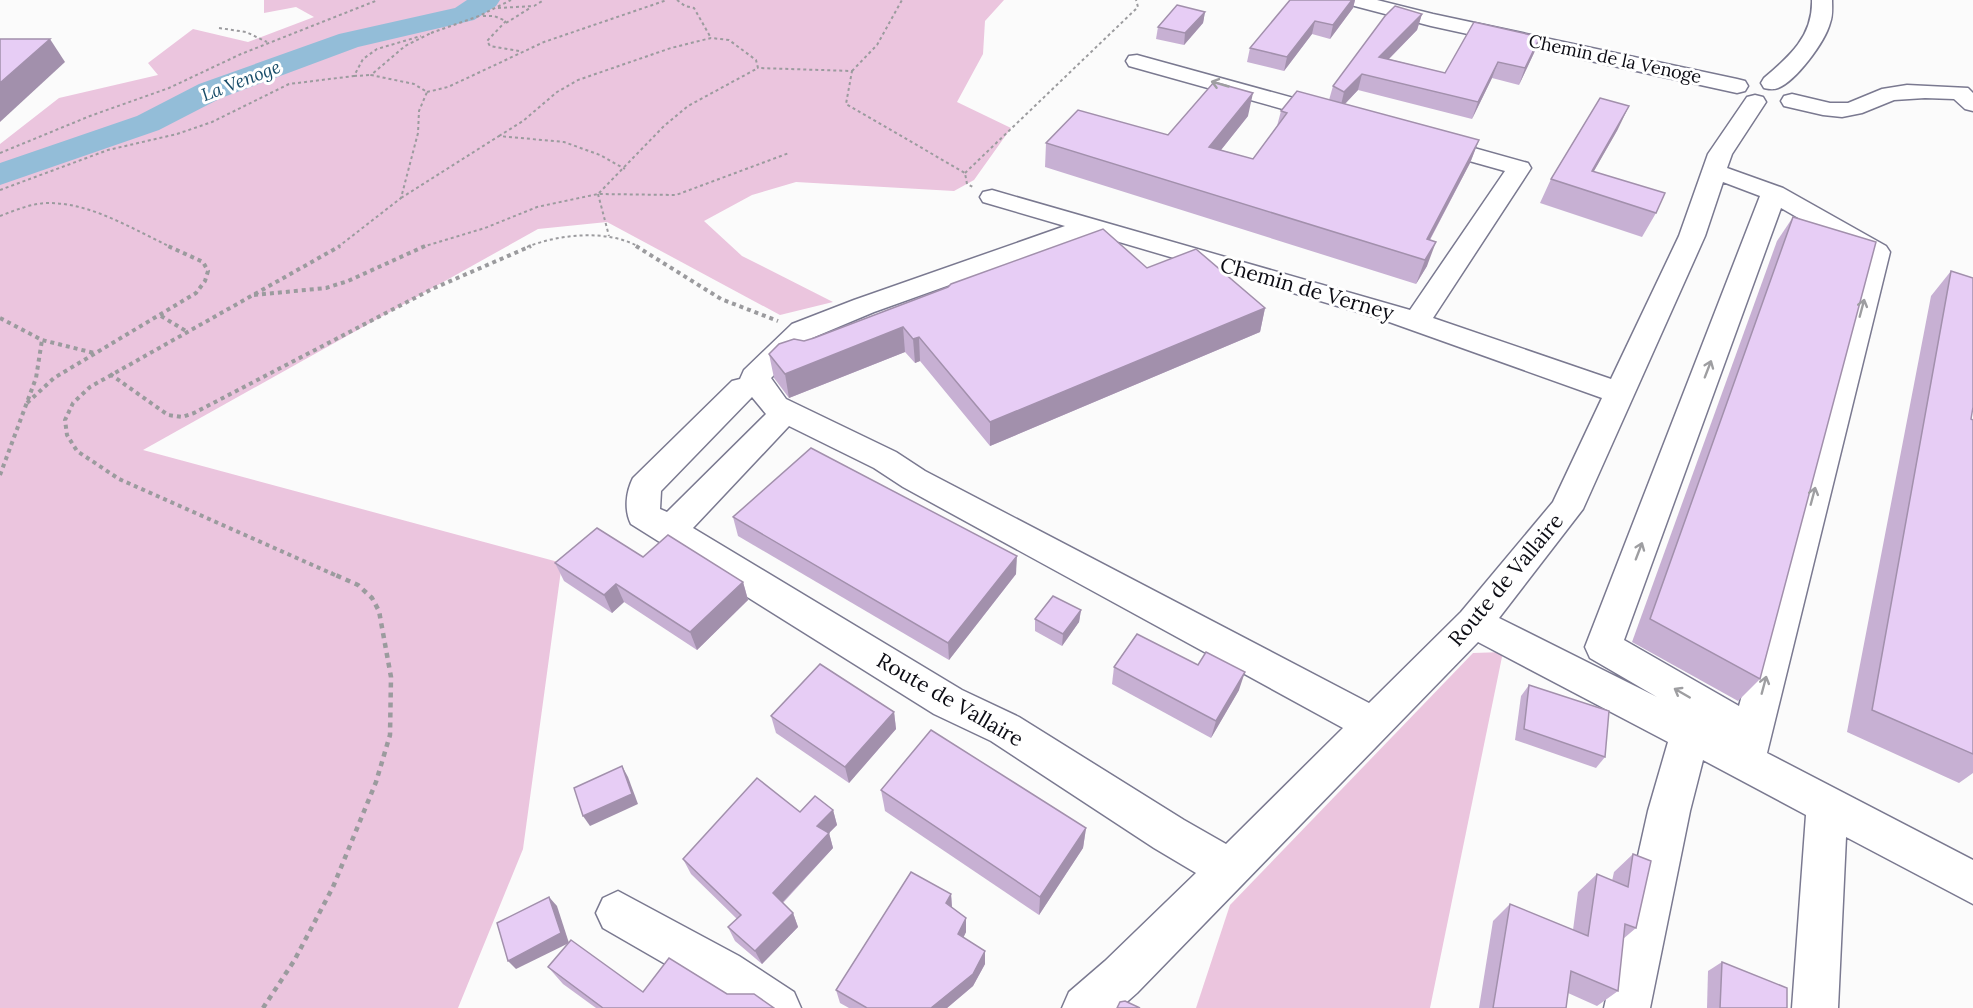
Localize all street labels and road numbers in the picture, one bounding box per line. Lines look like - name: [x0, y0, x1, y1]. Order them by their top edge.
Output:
- street label: Chemin de la Venoge: [1527, 29, 1704, 88]
- street label: Chemin de Verney: [1217, 251, 1397, 326]
- street label: Route de Vallaire: [1442, 508, 1569, 652]
- street label: Route de Vallaire: [872, 647, 1028, 752]

